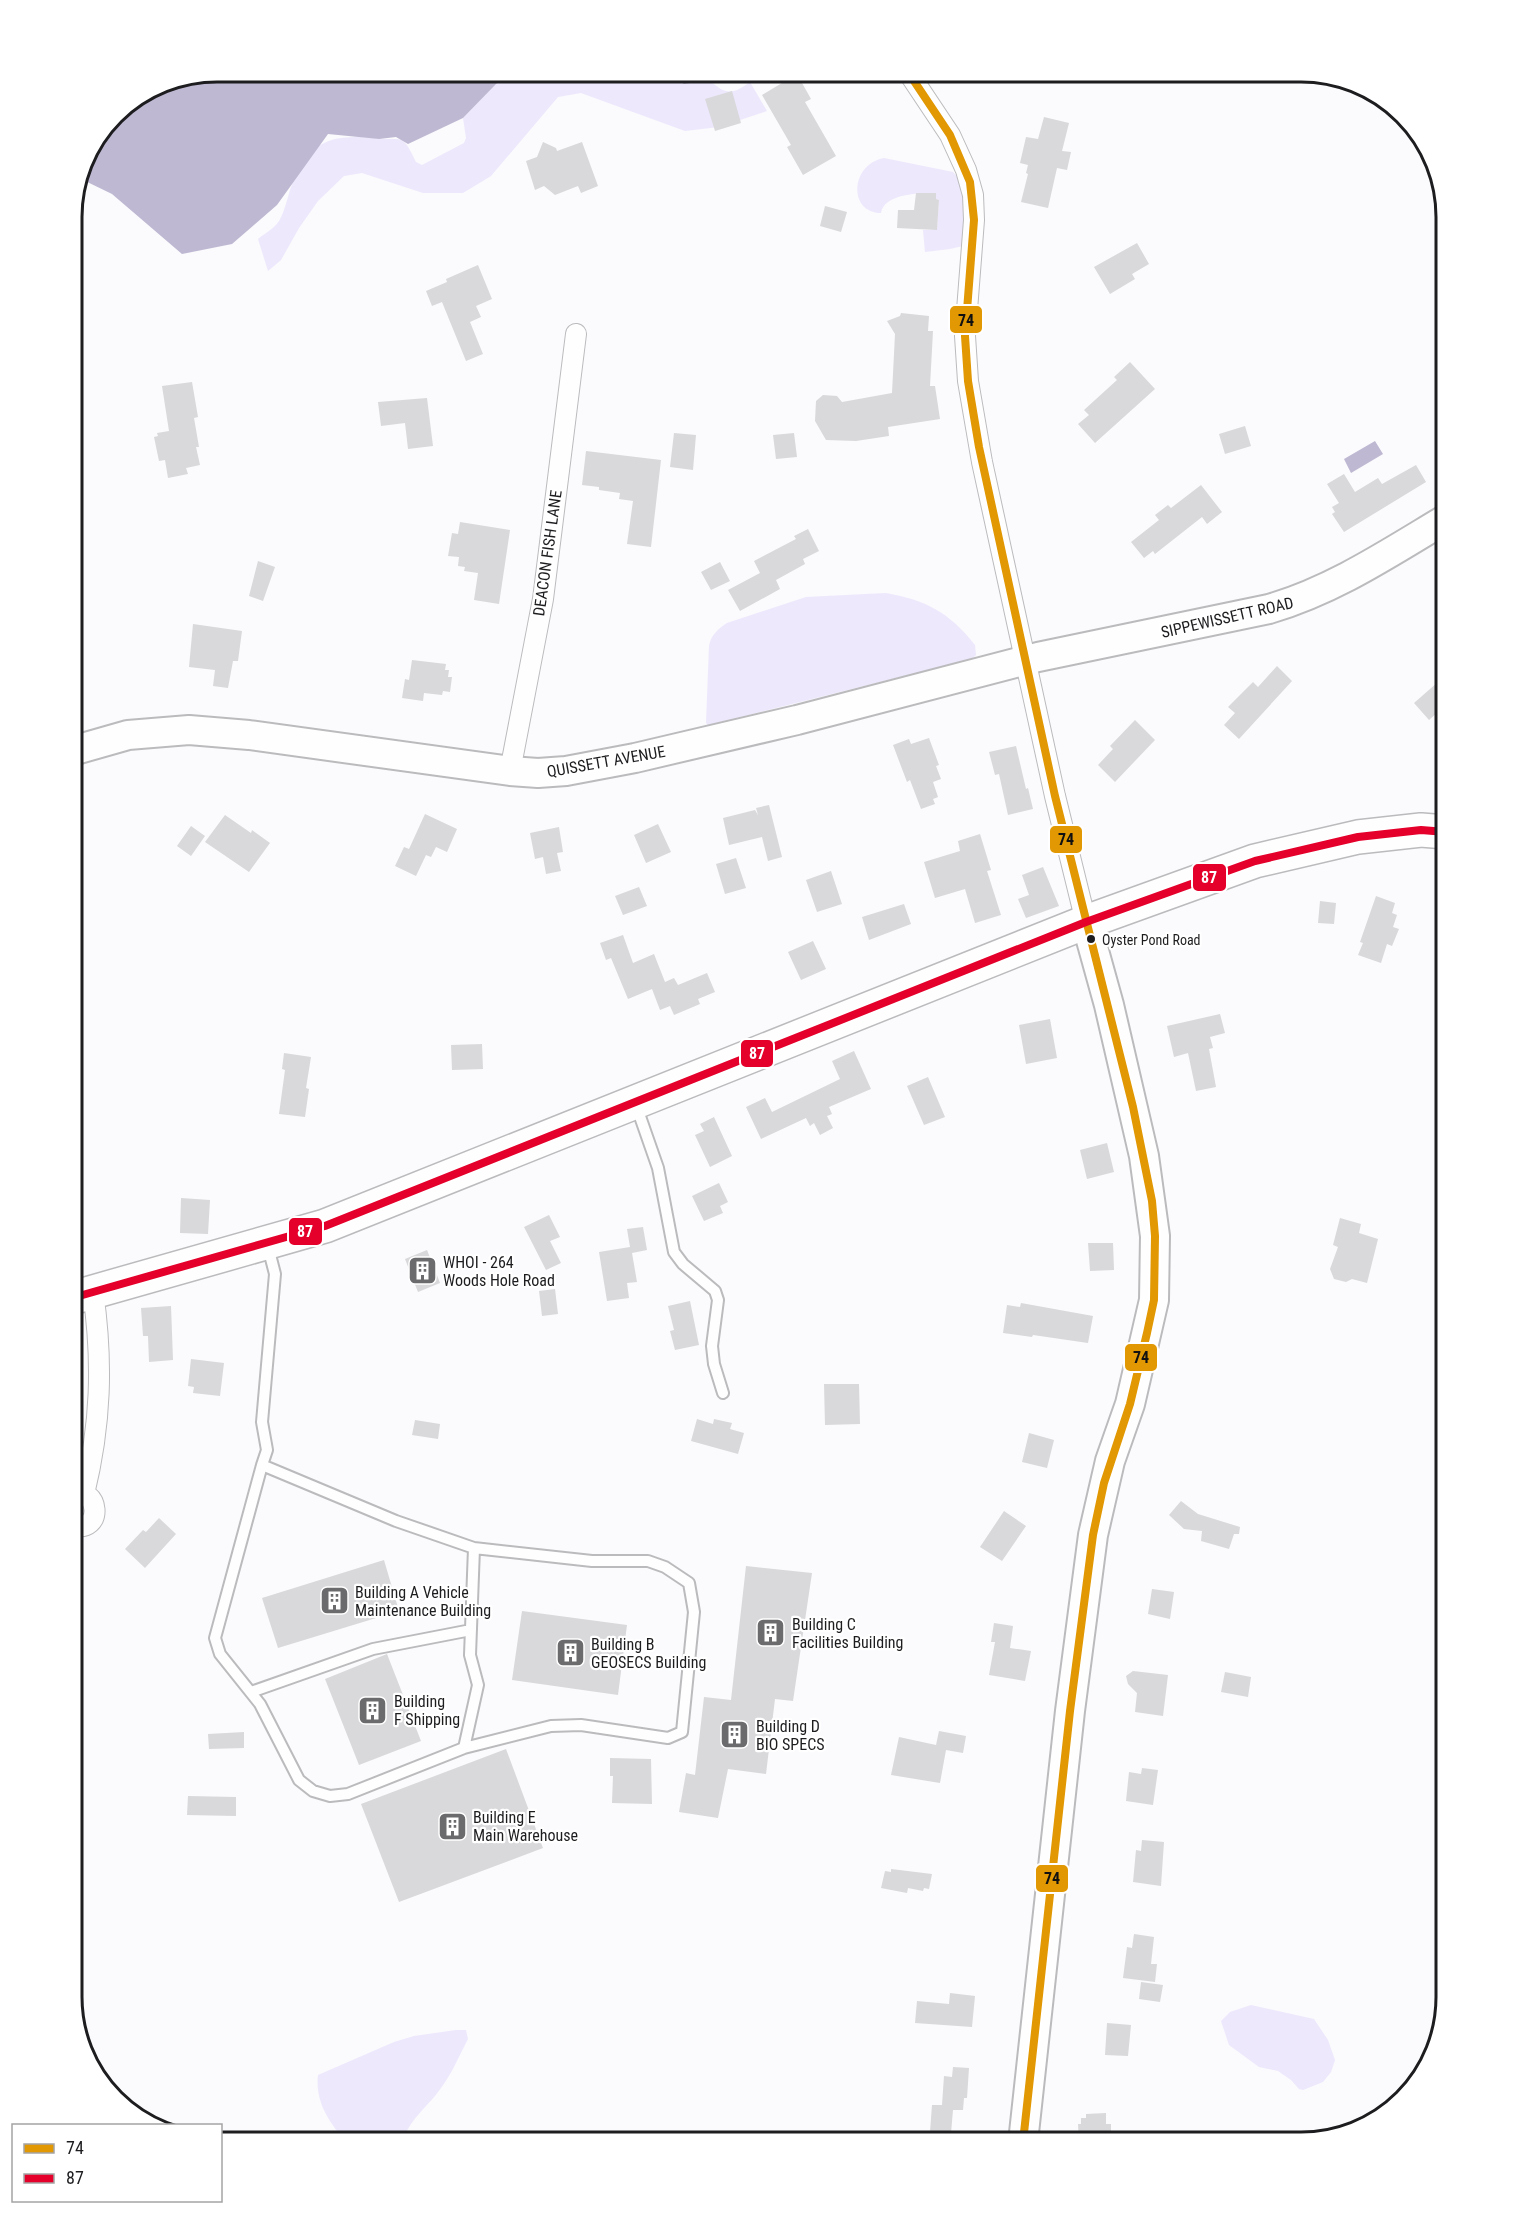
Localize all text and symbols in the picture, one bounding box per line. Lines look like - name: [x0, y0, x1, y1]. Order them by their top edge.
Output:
- line badge: 74: [949, 305, 983, 334]
- text: 74: [958, 311, 974, 330]
- street label: DEACON FISH LANE: [529, 489, 566, 617]
- street label: SIPPEWISSETT ROAD: [1159, 593, 1295, 642]
- street label: QUISSETT AVENUE: [545, 742, 667, 781]
- line badge: 74: [1049, 825, 1083, 854]
- text: 74: [1058, 830, 1074, 849]
- line badge: 87: [1192, 863, 1227, 892]
- text: 87: [1201, 868, 1217, 887]
- place label: Oyster Pond Road: [1102, 932, 1201, 948]
- marker: Oyster Pond Road: [1085, 933, 1097, 945]
- line badge: 87: [740, 1039, 774, 1068]
- text: 87: [749, 1044, 765, 1063]
- line badge: 87: [288, 1217, 323, 1246]
- text: 87: [297, 1222, 313, 1241]
- place label: WHOI - 264 Woods Hole Road: [443, 1253, 555, 1290]
- building icon: WHOI - 264 Woods Hole Road: [406, 1255, 438, 1287]
- line badge: 74: [1124, 1343, 1158, 1372]
- text: 74: [1133, 1348, 1149, 1367]
- place label: Building A Vehicle Maintenance Building: [355, 1583, 491, 1620]
- building icon: Building A Vehicle Maintenance Building: [318, 1585, 350, 1617]
- place label: Building C Facilities Building: [792, 1615, 903, 1652]
- building icon: Building C Facilities Building: [755, 1617, 787, 1649]
- place label: Building B GEOSECS Building: [591, 1635, 706, 1672]
- building icon: Building B GEOSECS Building: [554, 1637, 586, 1669]
- place label: Building F Shipping: [394, 1692, 460, 1729]
- building icon: Building F Shipping: [357, 1694, 389, 1726]
- place label: Building D BIO SPECS: [756, 1717, 825, 1754]
- building icon: Building D BIO SPECS: [719, 1719, 751, 1751]
- place label: Building E Main Warehouse: [473, 1808, 578, 1845]
- building icon: Building E Main Warehouse: [436, 1810, 468, 1842]
- line badge: 74: [1035, 1864, 1069, 1893]
- text: 74: [1044, 1869, 1060, 1888]
- legend: [12, 2124, 222, 2202]
- text: 74: [66, 2137, 84, 2158]
- text: 87: [66, 2167, 84, 2188]

